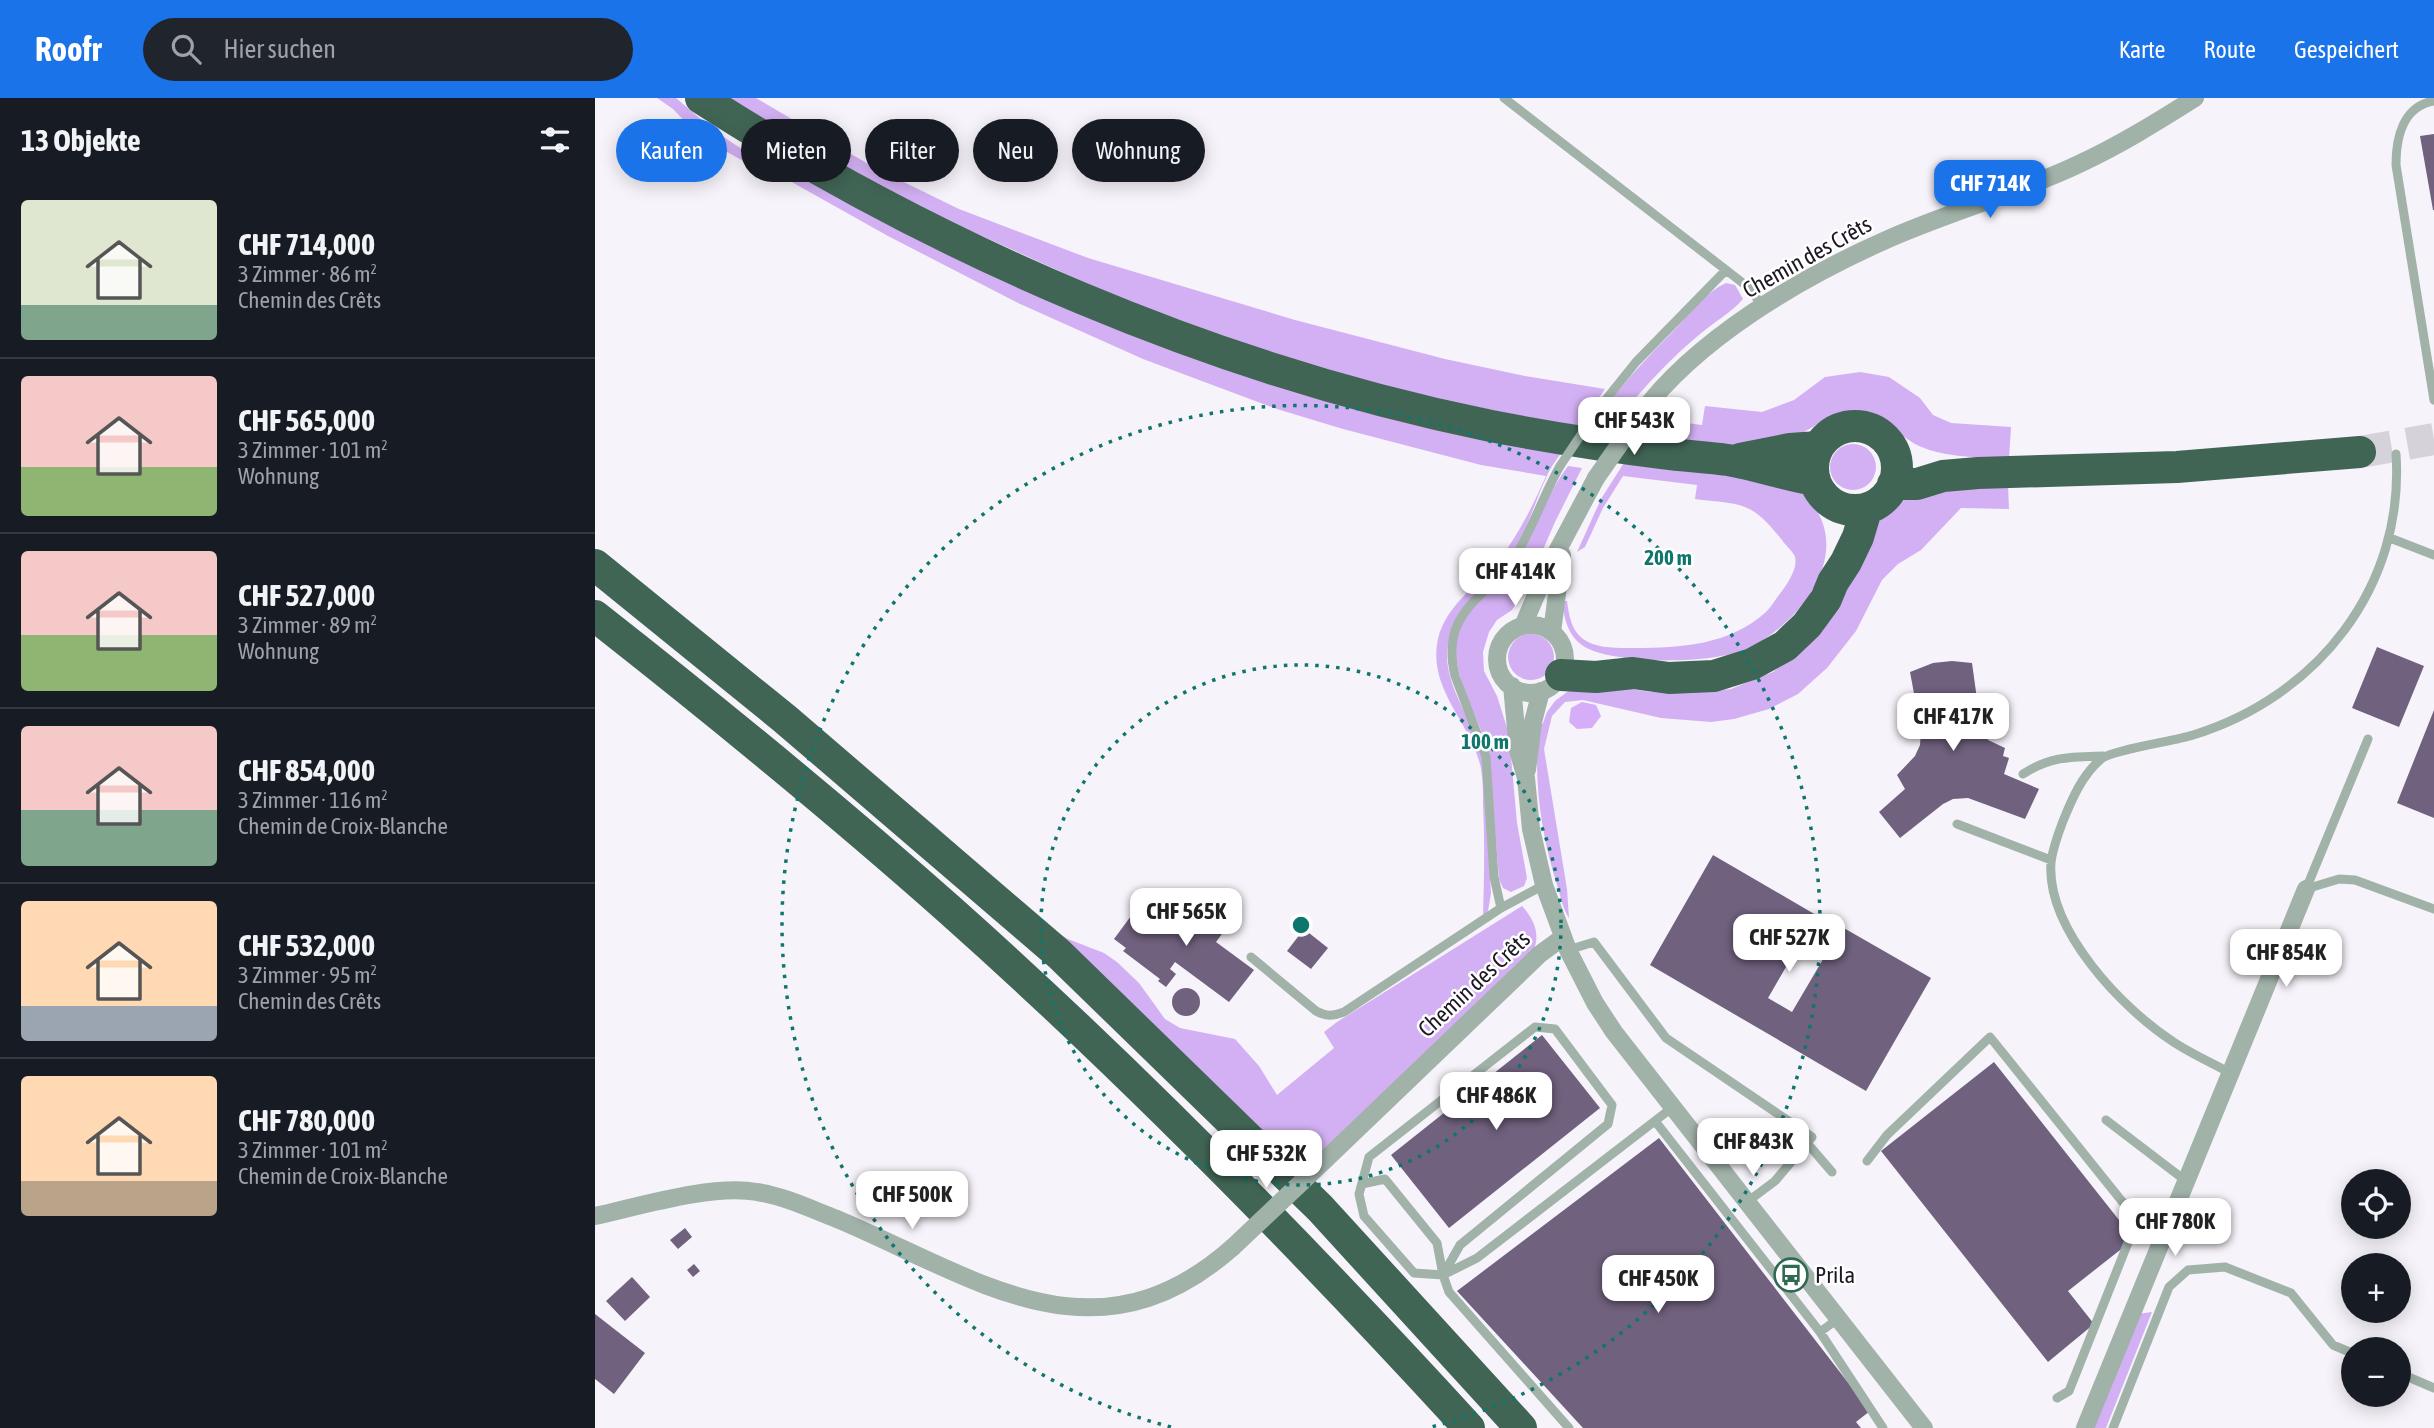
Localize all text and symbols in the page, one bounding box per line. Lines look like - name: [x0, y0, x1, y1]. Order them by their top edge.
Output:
- search box: [143, 18, 633, 81]
- text: Roofr: [35, 30, 101, 68]
- icon: search: [167, 30, 205, 68]
- text: Hier suchen: [223, 34, 336, 64]
- text: Karte: [2119, 36, 2165, 63]
- text: Route: [2203, 36, 2256, 63]
- text: Gespeichert: [2294, 36, 2399, 63]
- chip: Kaufen: [616, 119, 727, 182]
- chip: Mieten: [741, 119, 851, 182]
- chip: Filter: [865, 119, 959, 182]
- chip: Neu: [973, 119, 1058, 182]
- chip: Wohnung: [1072, 119, 1205, 182]
- icon: filters: [536, 121, 574, 159]
- text: 13 Objekte: [21, 123, 141, 157]
- pin: CHF 714K: [1918, 160, 2062, 220]
- text: CHF 714K: [1950, 170, 2030, 196]
- street label: Chemin des Crêts: [1738, 211, 1876, 303]
- text: CHF 714,000: [238, 227, 375, 261]
- icon: home: [77, 228, 161, 312]
- text: 3 Zimmer · 86 m²: [238, 261, 377, 287]
- text: Chemin des Crêts: [238, 287, 381, 313]
- pin: CHF 543K: [1562, 398, 1706, 457]
- text: CHF 565,000: [238, 403, 375, 437]
- icon: home: [77, 404, 161, 488]
- text: CHF 543K: [1594, 407, 1674, 433]
- text: 3 Zimmer · 101 m²: [238, 437, 388, 463]
- text: Wohnung: [238, 463, 319, 489]
- text: 200 m: [1644, 545, 1692, 569]
- pin: CHF 414K: [1443, 548, 1587, 608]
- text: CHF 414K: [1475, 558, 1555, 584]
- text: CHF 527,000: [238, 578, 375, 612]
- icon: home: [77, 579, 161, 663]
- text: 3 Zimmer · 89 m²: [238, 612, 377, 638]
- text: Wohnung: [238, 638, 319, 664]
- pin: CHF 417K: [1881, 694, 2025, 753]
- text: CHF 417K: [1913, 703, 1993, 729]
- text: 100 m: [1461, 729, 1509, 753]
- text: CHF 854,000: [238, 753, 375, 787]
- icon: home: [77, 754, 161, 838]
- text: 3 Zimmer · 116 m²: [238, 787, 388, 813]
- text: Chemin de Croix-Blanche: [238, 813, 448, 839]
- pin: CHF 565K: [1114, 888, 1258, 948]
- text: CHF 565K: [1146, 898, 1226, 924]
- centre of rings: [1289, 913, 1313, 937]
- pin: CHF 527K: [1717, 914, 1861, 974]
- text: CHF 527K: [1749, 924, 1829, 950]
- street label: Chemin des Crêts: [1413, 926, 1535, 1042]
- text: CHF 532,000: [238, 928, 375, 962]
- icon: home: [77, 929, 161, 1013]
- pin: CHF 854K: [2214, 930, 2358, 989]
- text: CHF 854K: [2246, 939, 2326, 965]
- text: 3 Zimmer · 95 m²: [238, 962, 377, 988]
- text: Chemin des Crêts: [238, 988, 381, 1014]
- pin: CHF 486K: [1424, 1072, 1568, 1132]
- text: CHF 486K: [1456, 1082, 1536, 1108]
- text: CHF 780,000: [238, 1103, 375, 1137]
- icon: home: [77, 1104, 161, 1188]
- pin: CHF 843K: [1681, 1118, 1825, 1178]
- text: CHF 843K: [1713, 1128, 1793, 1154]
- pin: CHF 532K: [1194, 1130, 1338, 1190]
- text: 3 Zimmer · 101 m²: [238, 1137, 388, 1163]
- text: CHF 532K: [1226, 1140, 1306, 1166]
- text: Chemin de Croix-Blanche: [238, 1163, 448, 1189]
- map controls: [2341, 1169, 2411, 1407]
- button: locate: [2341, 1169, 2411, 1239]
- pin: CHF 500K: [840, 1172, 984, 1231]
- text: CHF 500K: [872, 1181, 952, 1207]
- pin: CHF 780K: [2103, 1198, 2247, 1258]
- text: CHF 780K: [2135, 1208, 2215, 1234]
- button: +: [2341, 1253, 2411, 1323]
- pin: CHF 450K: [1586, 1256, 1730, 1315]
- bus stop icon: Prila: [1772, 1256, 1810, 1294]
- place label: Prila: [1815, 1262, 1855, 1288]
- text: CHF 450K: [1618, 1265, 1698, 1291]
- button: −: [2341, 1337, 2411, 1407]

